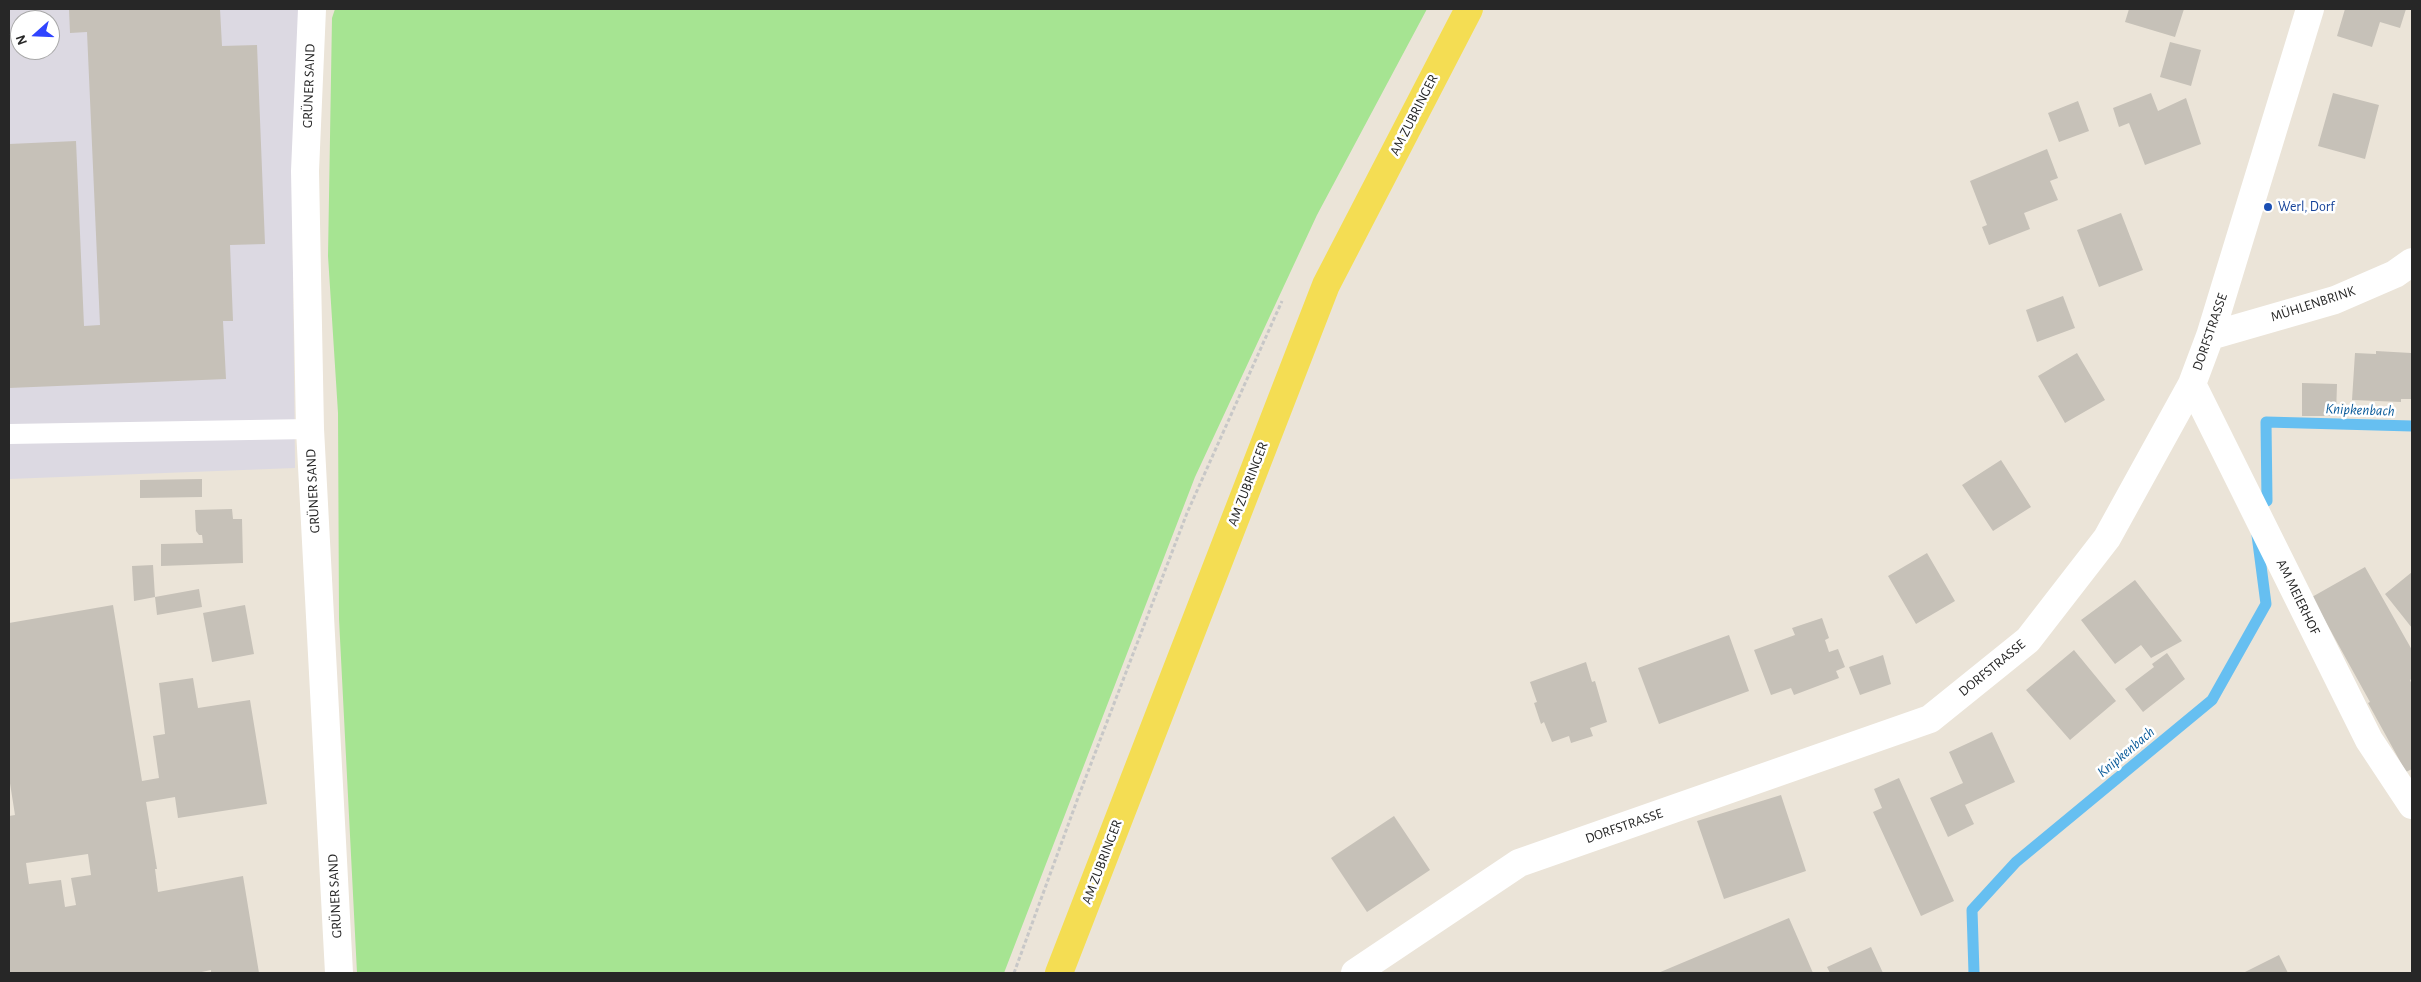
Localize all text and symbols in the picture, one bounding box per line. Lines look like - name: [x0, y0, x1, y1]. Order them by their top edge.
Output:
- north arrow: [10, 10, 60, 60]
- text: N: [14, 33, 30, 47]
- street label: GRÜNER SAND: [299, 44, 319, 128]
- street label: AM ZUBRINGER: [1386, 72, 1442, 158]
- place label: Werl, Dorf: [2278, 199, 2334, 215]
- marker: Werl, Dorf: [2262, 201, 2274, 213]
- street label: MÜHLENBRINK: [2269, 282, 2357, 326]
- street label: DORFSTRASSE: [2189, 291, 2231, 373]
- water label: Knipkenbach: [2325, 400, 2395, 420]
- street label: AM ZUBRINGER: [1224, 439, 1272, 529]
- street label: GRÜNER SAND: [302, 448, 324, 534]
- street label: AM MEIERHOF: [2273, 557, 2323, 637]
- street label: DORFSTRASSE: [1955, 636, 2029, 700]
- water label: Knipkenbach: [2094, 723, 2158, 781]
- street label: DORFSTRASSE: [1583, 805, 1665, 847]
- street label: AM ZUBRINGER: [1078, 817, 1126, 907]
- street label: GRÜNER SAND: [324, 853, 346, 939]

